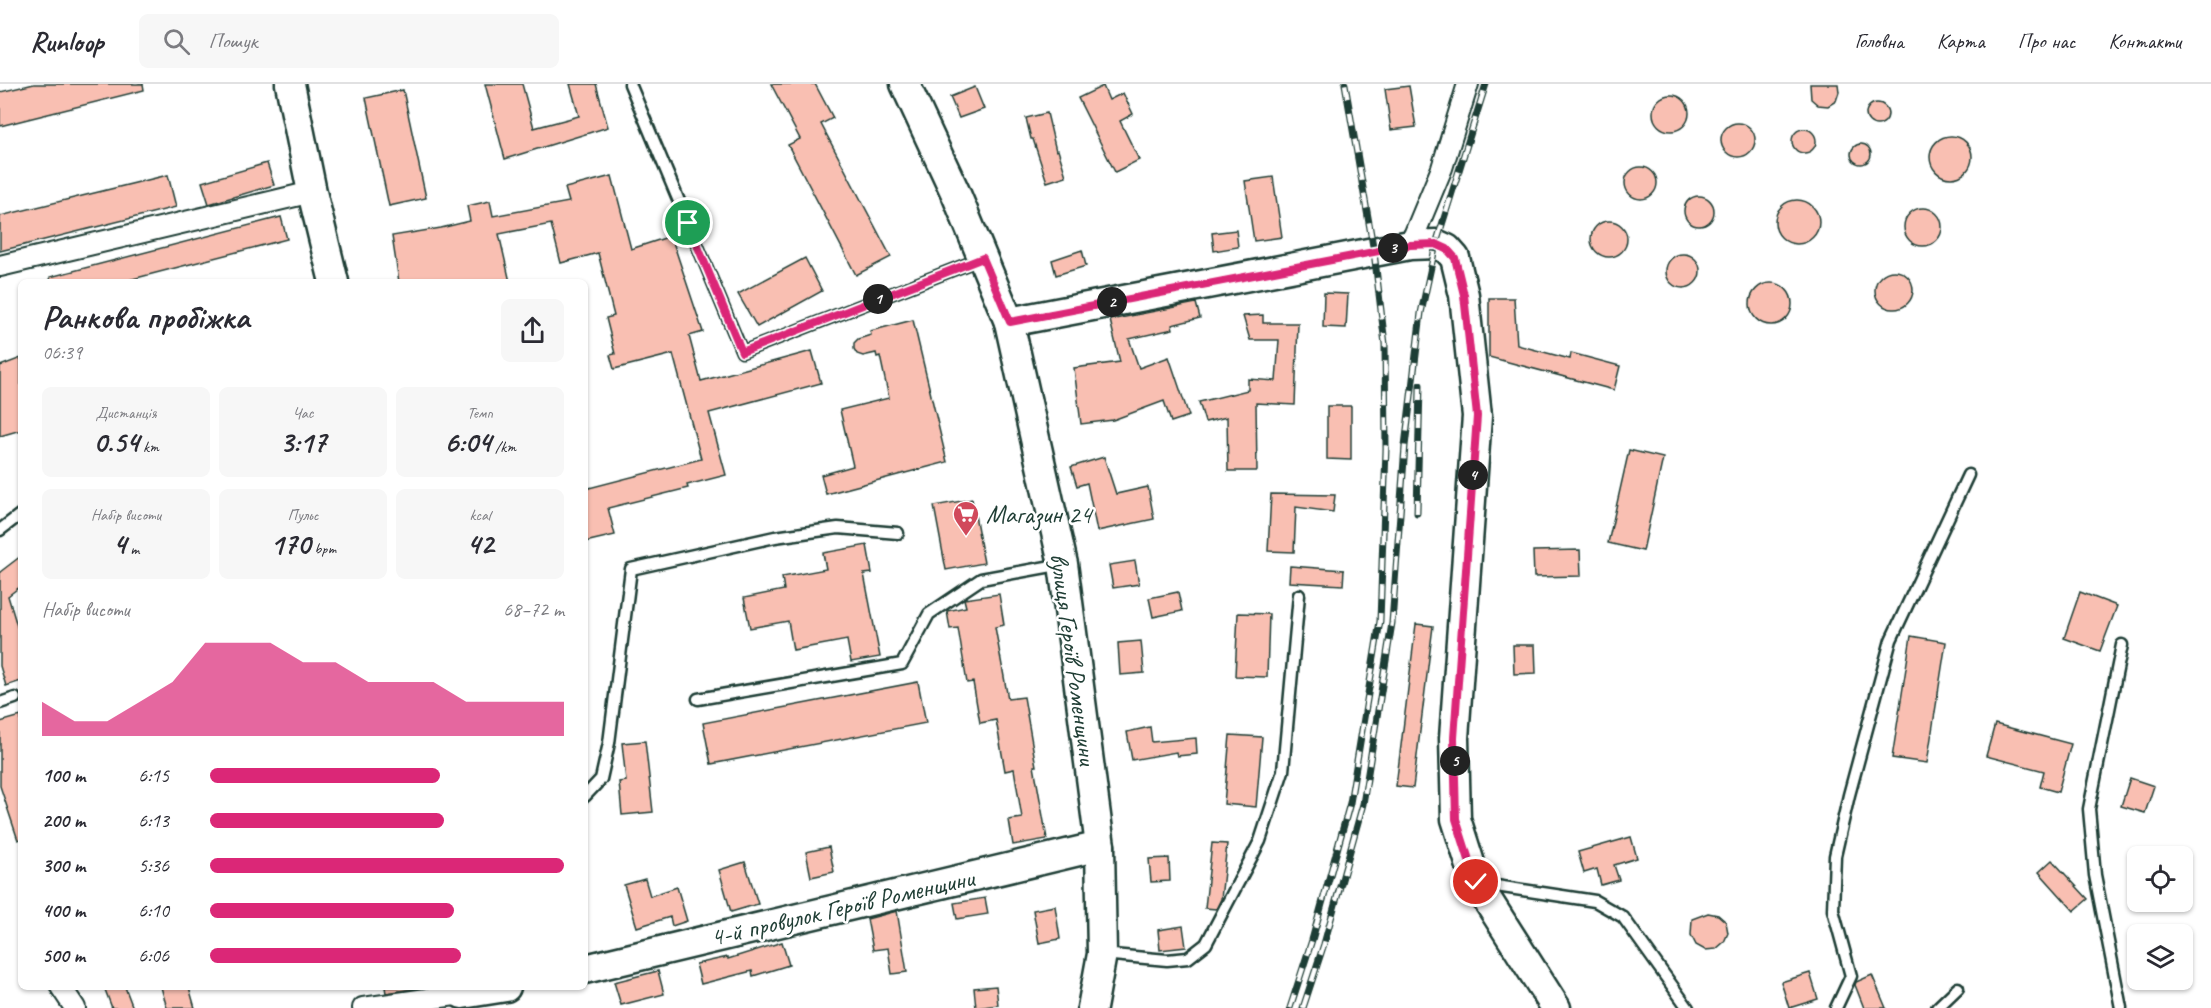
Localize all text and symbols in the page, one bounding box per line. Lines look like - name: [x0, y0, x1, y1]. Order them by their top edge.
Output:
- search box: [139, 14, 559, 68]
- text: Runloop: [30, 24, 103, 59]
- icon: search: [160, 25, 193, 58]
- text: Пошук: [208, 27, 258, 55]
- text: Головна: [1855, 28, 1904, 54]
- text: Карта: [1937, 28, 1985, 54]
- text: Про нас: [2018, 28, 2075, 54]
- text: Контакти: [2108, 28, 2181, 54]
- pin: [662, 197, 713, 248]
- icon: arrive: [671, 206, 704, 239]
- pin: 3: [1378, 233, 1408, 263]
- text: 3: [1389, 238, 1397, 258]
- pin: 1: [863, 284, 893, 314]
- pin: 2: [1097, 287, 1127, 317]
- text: 1: [874, 289, 882, 309]
- text: 2: [1108, 292, 1116, 312]
- text: Ранкова пробіжка: [42, 296, 249, 338]
- button: share: [501, 299, 564, 362]
- text: 06:39: [42, 340, 82, 365]
- text: Дистанція: [95, 403, 157, 423]
- text: Час: [292, 403, 314, 423]
- text: Темп: [467, 403, 493, 423]
- text: 0.54: [93, 423, 139, 461]
- text: 3:17: [280, 423, 326, 461]
- text: 6:04: [444, 423, 491, 461]
- text: km: [139, 437, 159, 457]
- text: /km: [491, 437, 516, 457]
- pin: 4: [1458, 460, 1488, 490]
- text: 4: [1469, 465, 1477, 485]
- place label: Магазин 24: [986, 498, 1094, 531]
- supermarket icon: Магазин 24: [951, 499, 981, 537]
- text: Набір висоти: [91, 505, 161, 525]
- text: Пульс: [288, 505, 318, 525]
- text: kcal: [469, 505, 491, 525]
- text: 4: [113, 525, 126, 563]
- text: 170: [270, 525, 310, 563]
- text: 42: [467, 525, 494, 563]
- text: m: [126, 539, 139, 559]
- text: bpm: [310, 539, 336, 559]
- street label: вулиця Героїв Роменщини: [1042, 551, 1105, 769]
- text: Набір висоти: [42, 597, 129, 622]
- text: 68–72 m: [503, 597, 564, 622]
- pin: 5: [1440, 746, 1470, 776]
- text: 5: [1452, 751, 1458, 771]
- text: 100 m: [42, 763, 85, 788]
- text: 6:15: [138, 763, 169, 788]
- text: 200 m: [42, 808, 85, 833]
- text: 6:13: [138, 808, 169, 833]
- map controls: [2127, 846, 2193, 990]
- button: locate: [2127, 846, 2193, 912]
- text: 300 m: [42, 853, 85, 878]
- text: 5:36: [138, 853, 169, 878]
- pin: [1450, 856, 1501, 907]
- street label: 4-й провулок Героїв Роменщини: [707, 861, 978, 954]
- icon: check: [1459, 865, 1492, 898]
- text: 400 m: [42, 898, 85, 923]
- text: 6:10: [138, 898, 169, 923]
- button: layers: [2127, 924, 2193, 990]
- text: 500 m: [42, 943, 85, 968]
- text: 6:06: [138, 943, 169, 968]

